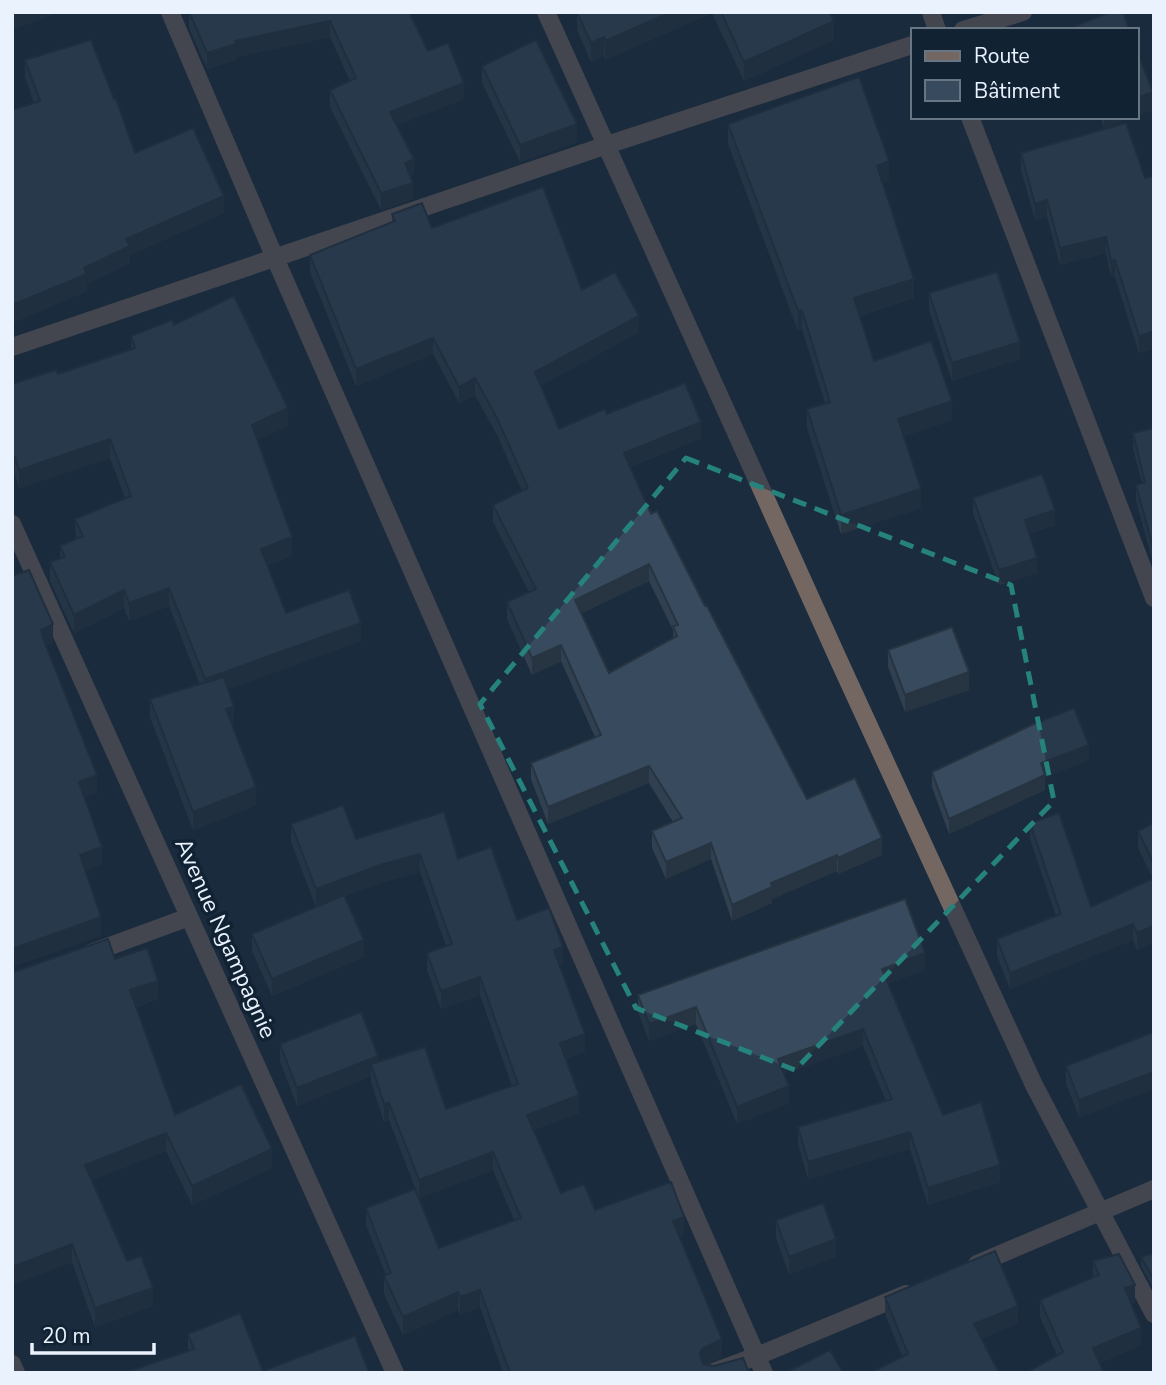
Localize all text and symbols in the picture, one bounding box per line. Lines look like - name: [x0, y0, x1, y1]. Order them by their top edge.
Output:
- legend: [911, 28, 1138, 119]
- text: Route: [974, 42, 1030, 70]
- text: Bâtiment: [974, 77, 1061, 105]
- street label: Avenue Ngampagnie: [167, 833, 284, 1043]
- scale bar: [32, 1312, 154, 1356]
- text: 20 m: [42, 1322, 91, 1350]

